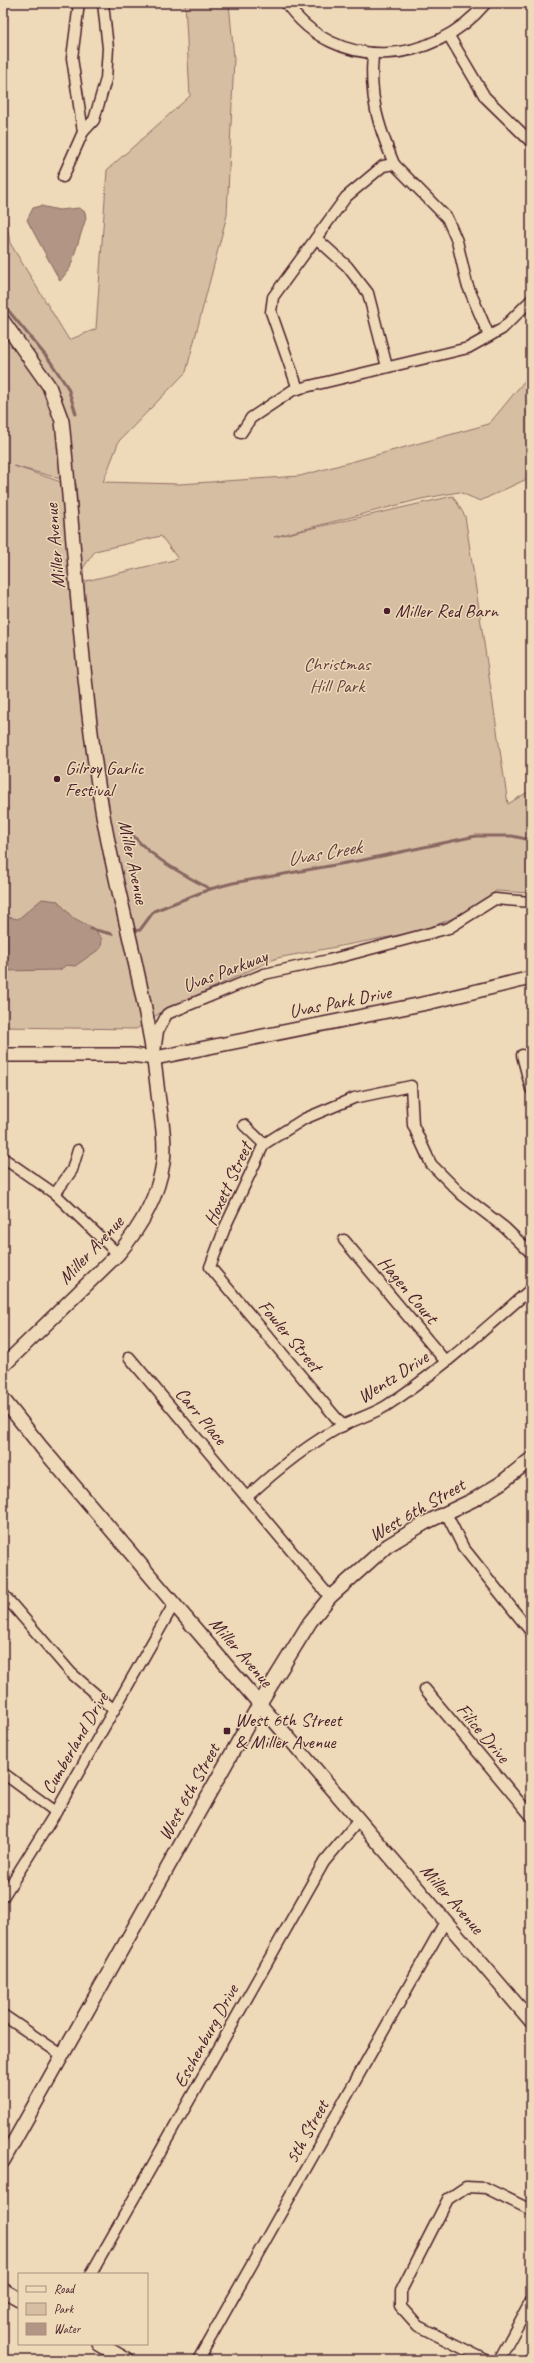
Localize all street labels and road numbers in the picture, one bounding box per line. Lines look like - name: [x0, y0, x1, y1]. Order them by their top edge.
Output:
- street label: Miller Avenue: [39, 501, 71, 589]
- street label: Miller Avenue: [112, 818, 154, 908]
- street label: Uvas Parkway: [179, 943, 272, 998]
- street label: Uvas Park Drive: [287, 980, 395, 1024]
- street label: Hoxett Street: [198, 1136, 259, 1229]
- street label: Miller Avenue: [53, 1209, 130, 1289]
- street label: Hagen Court: [373, 1251, 444, 1330]
- street label: Fowler Street: [253, 1295, 329, 1379]
- street label: Wentz Drive: [353, 1344, 434, 1409]
- street label: Carr Place: [170, 1382, 233, 1451]
- street label: West 6th Street: [365, 1472, 471, 1547]
- street label: Miller Avenue: [204, 1612, 279, 1693]
- street label: Cumberland Drive: [36, 1686, 115, 1798]
- street label: Filice Drive: [451, 1698, 516, 1769]
- street label: West 6th Street: [153, 1738, 226, 1844]
- street label: Miller Avenue: [415, 1859, 490, 1940]
- street label: Eschenburg Drive: [168, 1979, 245, 2092]
- street label: 5th Street: [280, 2094, 335, 2168]

